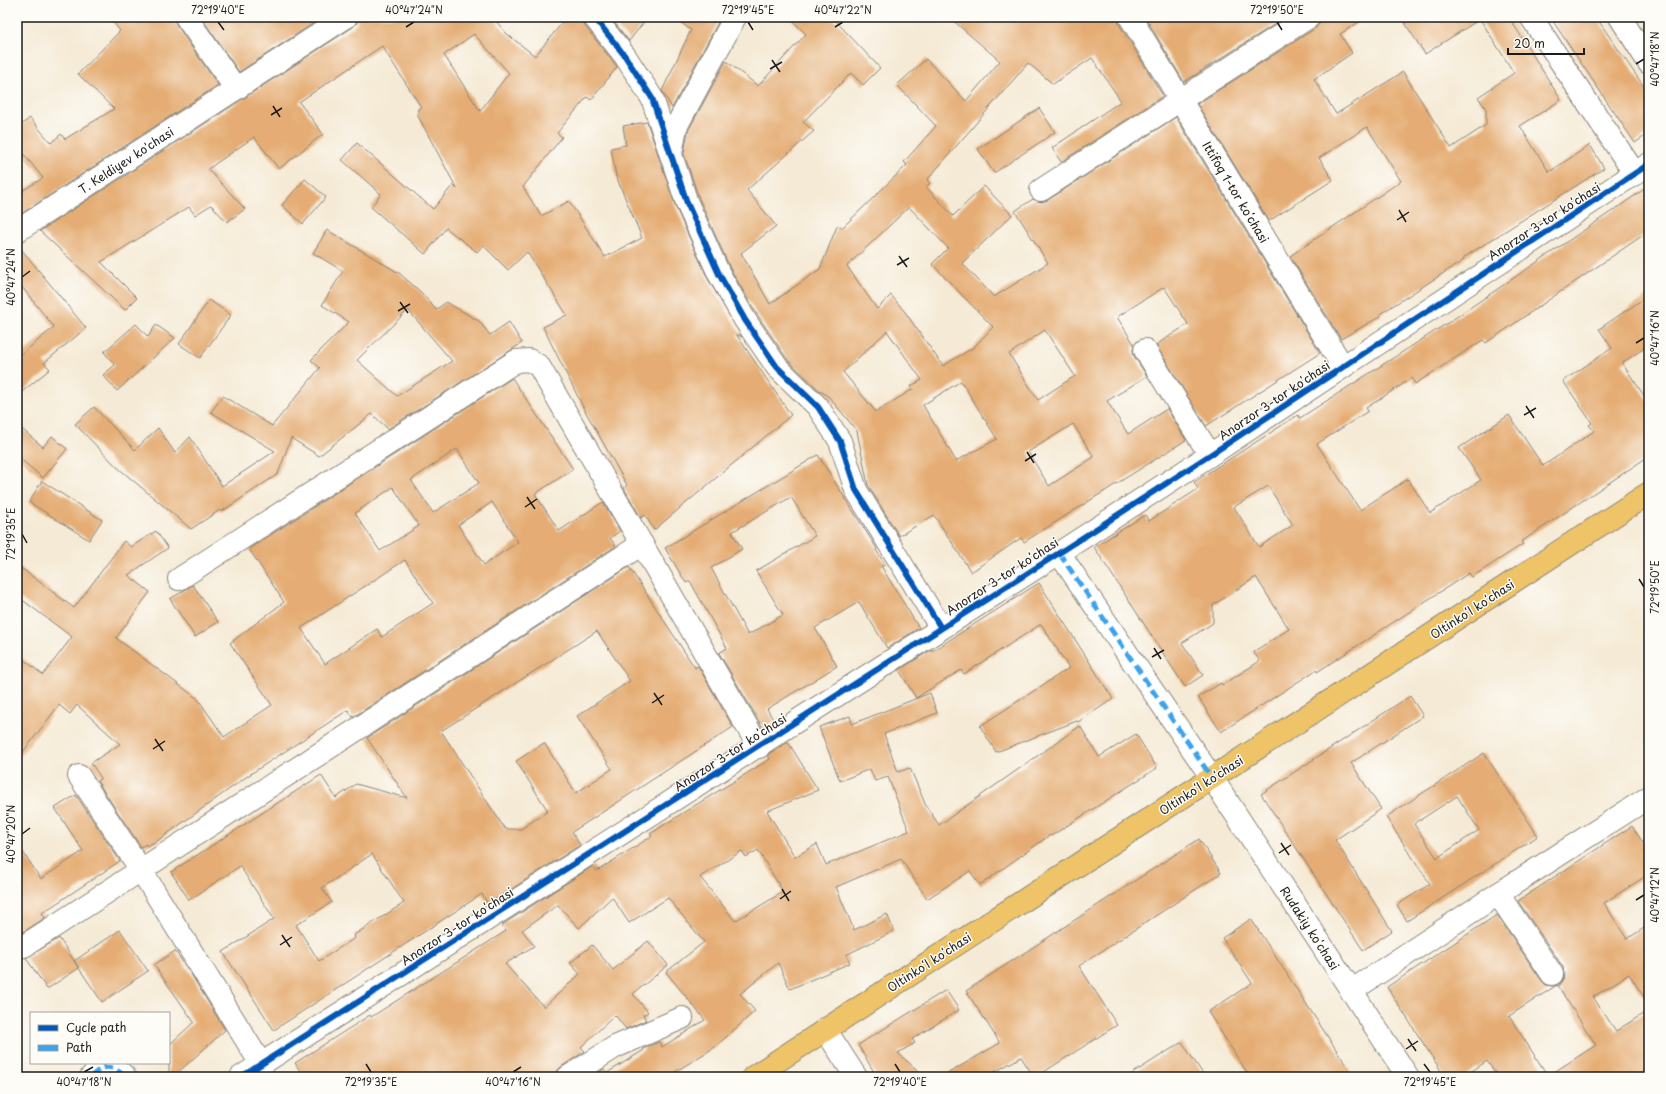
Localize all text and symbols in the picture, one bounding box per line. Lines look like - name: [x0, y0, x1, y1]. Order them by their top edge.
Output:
- text: 72°19'40"E: [191, 2, 245, 17]
- text: 40°47'24"N: [385, 2, 443, 17]
- text: 72°19'45"E: [722, 2, 774, 17]
- text: 40°47'22"N: [814, 2, 872, 17]
- text: 72°19'50"E: [1250, 2, 1304, 17]
- scale bar: [1508, 30, 1584, 56]
- text: 40°47'18"N: [1647, 31, 1662, 87]
- text: 20 m: [1514, 34, 1545, 52]
- street label: T. Keldiyev ko'chasi: [75, 122, 177, 198]
- street label: Ittifoq 1-tor koʻchasi: [1198, 138, 1274, 246]
- street label: Anorzor 3-tor koʻchasi: [1484, 178, 1604, 264]
- text: 40°47'24"N: [3, 248, 18, 306]
- text: 40°47'16"N: [1647, 310, 1662, 366]
- street label: Anorzor 3-tor koʻchasi: [1215, 356, 1333, 444]
- text: 72°19'35"E: [3, 508, 18, 560]
- street label: Anorzor 3-tor koʻchasi: [942, 533, 1062, 619]
- text: 72°19'50"E: [1647, 560, 1662, 614]
- street label: Oltinkoʻl koʻchasi: [1426, 575, 1518, 643]
- street label: Anorzor 3-tor koʻchasi: [670, 709, 790, 795]
- street label: Oltinkoʻl koʻchasi: [1155, 751, 1247, 819]
- text: 40°47'20"N: [3, 805, 18, 863]
- text: 40°47'12"N: [1647, 867, 1662, 923]
- street label: Anorzor 3-tor koʻchasi: [397, 883, 517, 969]
- street label: Rudakiy koʻchasi: [1276, 883, 1344, 973]
- street label: Oltinkoʻl koʻchasi: [883, 928, 975, 996]
- legend: [30, 1012, 170, 1064]
- text: Cycle path: [66, 1018, 127, 1036]
- text: Path: [66, 1038, 92, 1056]
- text: 40°47'18"N: [56, 1074, 112, 1089]
- text: 72°19'35"E: [345, 1074, 397, 1089]
- text: 40°47'16"N: [485, 1074, 541, 1089]
- text: 72°19'40"E: [873, 1074, 927, 1089]
- text: 72°19'45"E: [1404, 1074, 1456, 1089]

